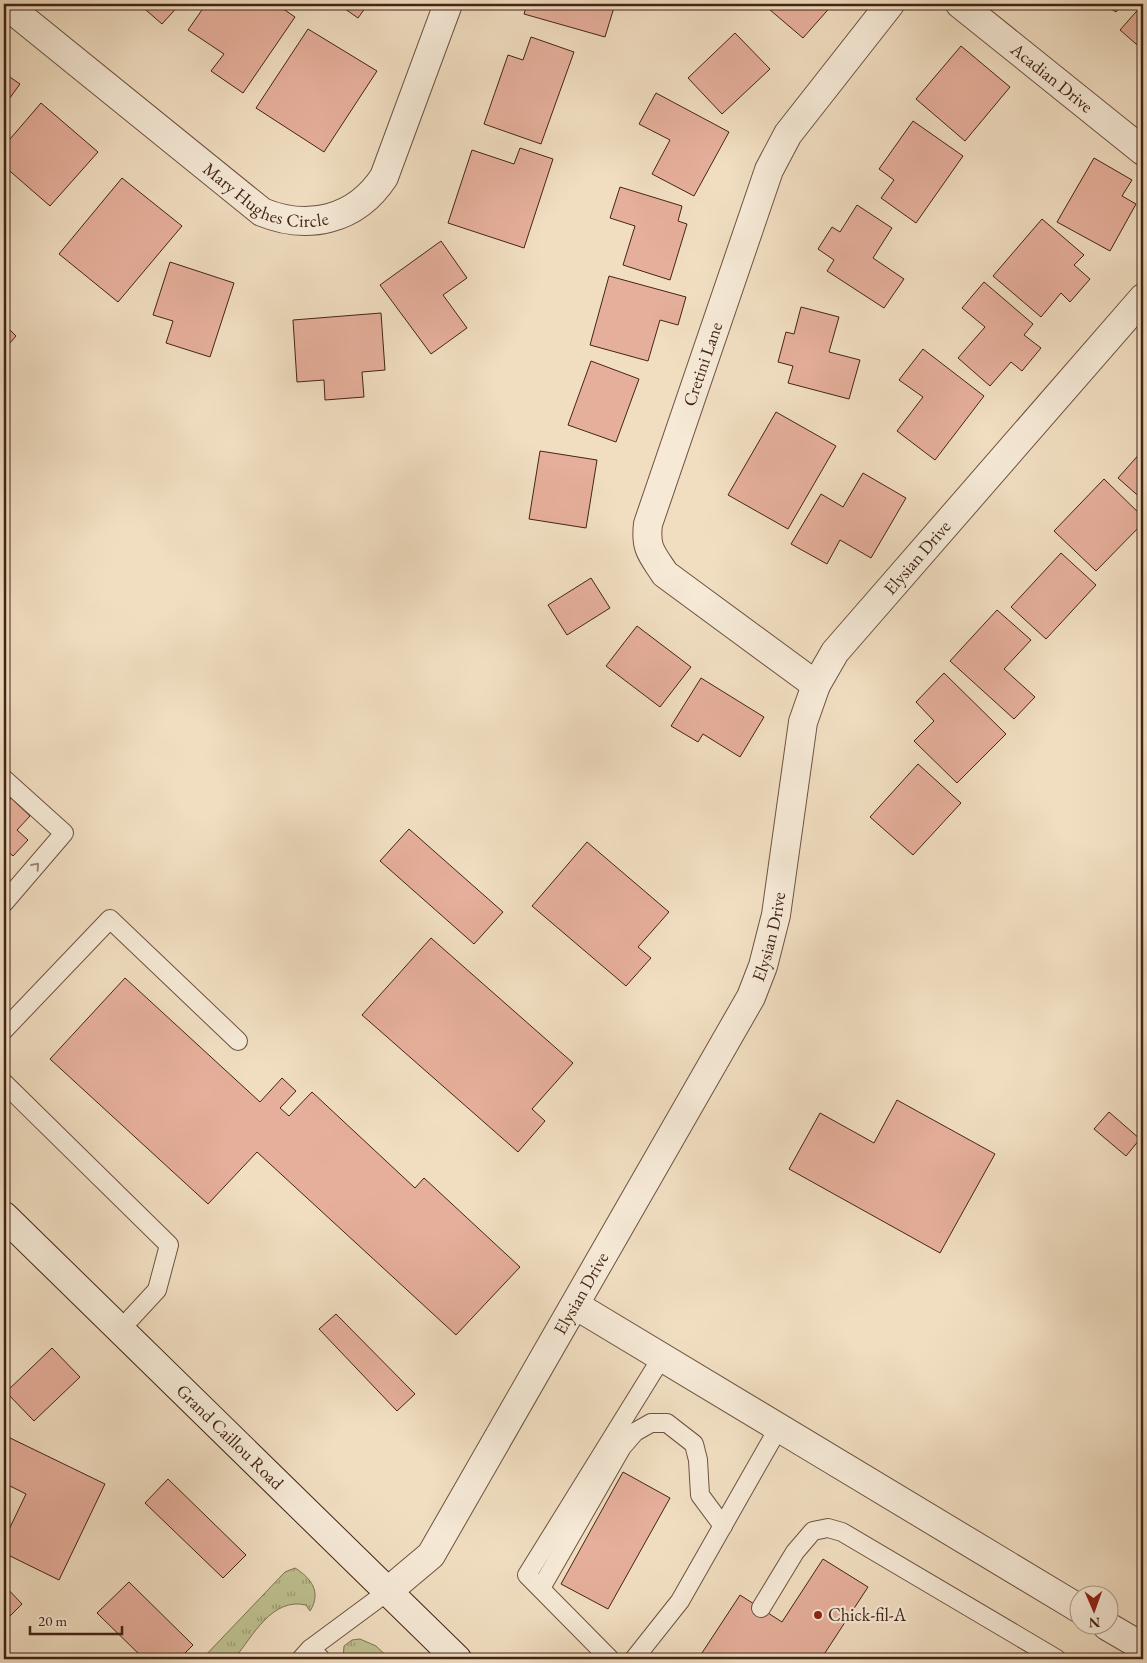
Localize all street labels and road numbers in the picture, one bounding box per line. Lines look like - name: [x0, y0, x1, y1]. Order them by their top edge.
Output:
- street label: Acadian Drive: [1006, 37, 1098, 117]
- street label: Mary Hughes Circle: [199, 157, 330, 232]
- street label: Cretini Lane: [677, 319, 727, 409]
- street label: Elysian Drive: [878, 515, 955, 599]
- street label: Elysian Drive: [746, 890, 790, 985]
- street label: Elysian Drive: [548, 1248, 613, 1339]
- street label: Grand Caillou Road: [172, 1379, 289, 1495]

